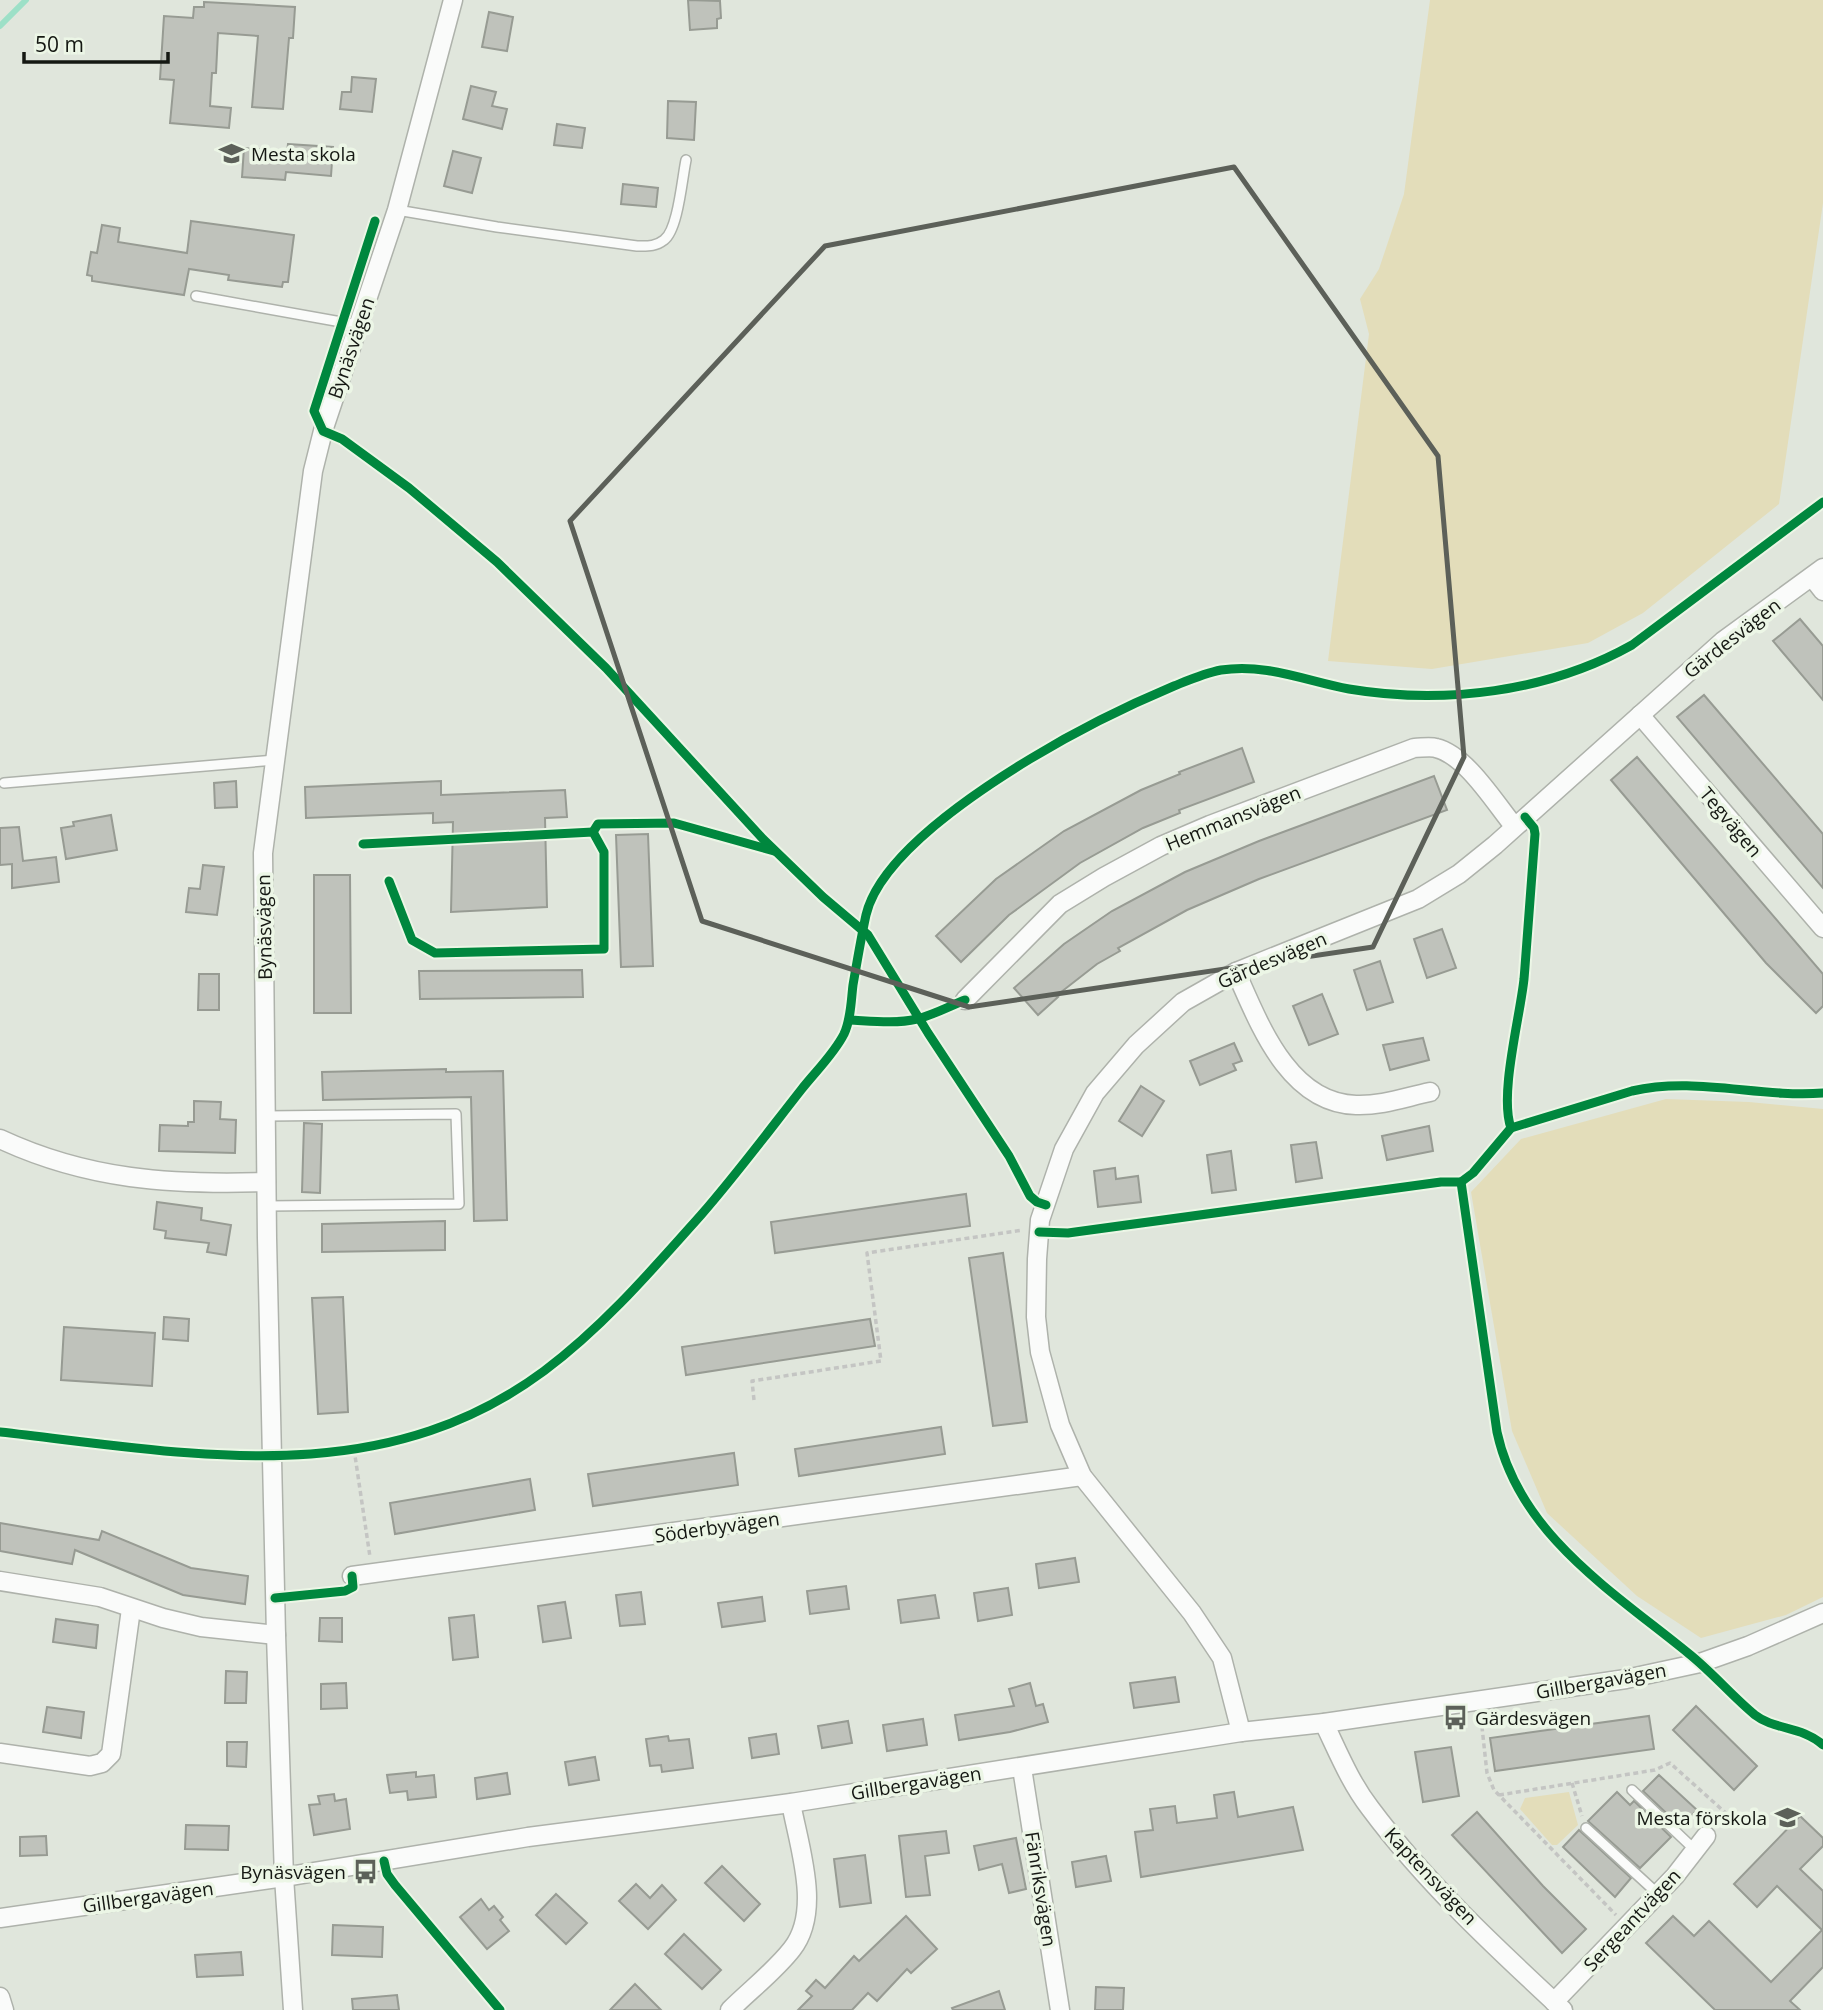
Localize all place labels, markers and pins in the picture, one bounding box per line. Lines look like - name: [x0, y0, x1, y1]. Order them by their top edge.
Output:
- school or university icon: Mesta skola: [217, 140, 245, 168]
- place label: Mesta skola: [251, 141, 356, 167]
- bus stop icon: Gärdesvägen: [1441, 1704, 1469, 1732]
- place label: Gärdesvägen: [1475, 1705, 1591, 1731]
- school or university icon: Mesta förskola: [1773, 1804, 1801, 1832]
- place label: Mesta förskola: [1637, 1805, 1767, 1831]
- bus stop icon: Bynäsvägen: [352, 1858, 380, 1886]
- place label: Bynäsvägen: [240, 1859, 346, 1885]

